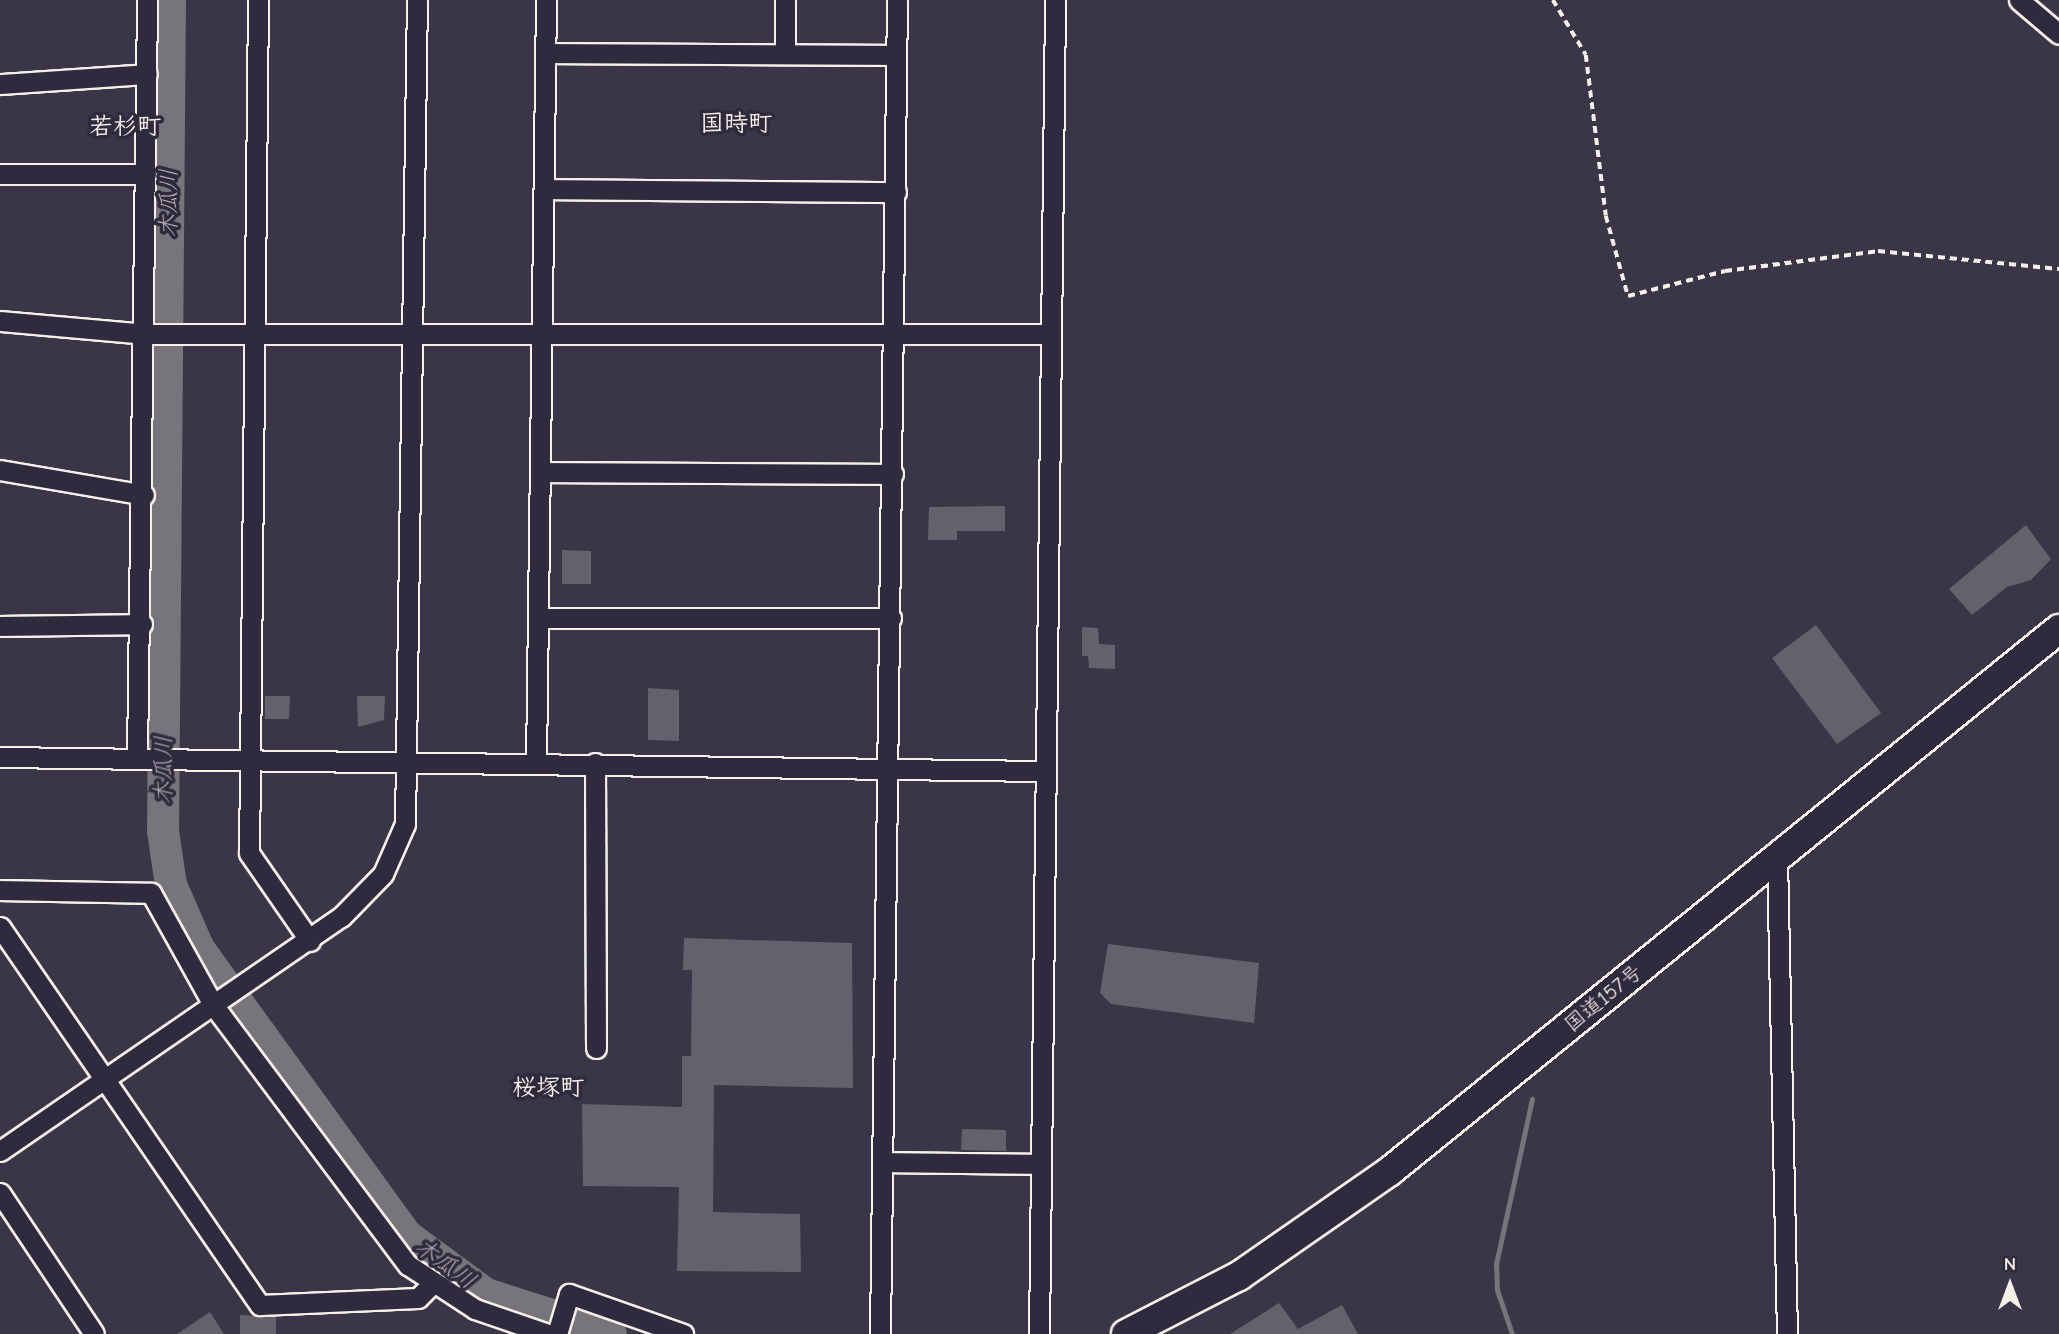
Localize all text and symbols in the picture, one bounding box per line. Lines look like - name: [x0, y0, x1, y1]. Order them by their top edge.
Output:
- district label: 国時町: [700, 110, 772, 138]
- district label: 若杉町: [89, 113, 161, 141]
- water label: 木瓜川: [155, 169, 183, 237]
- water label: 木瓜川: [150, 736, 178, 804]
- street label: 国道157号: [1559, 959, 1647, 1037]
- district label: 桜塚町: [512, 1074, 584, 1102]
- water label: 木瓜川: [409, 1233, 481, 1295]
- north arrow: [1975, 1250, 2045, 1320]
- text: N: [2004, 1253, 2016, 1275]

